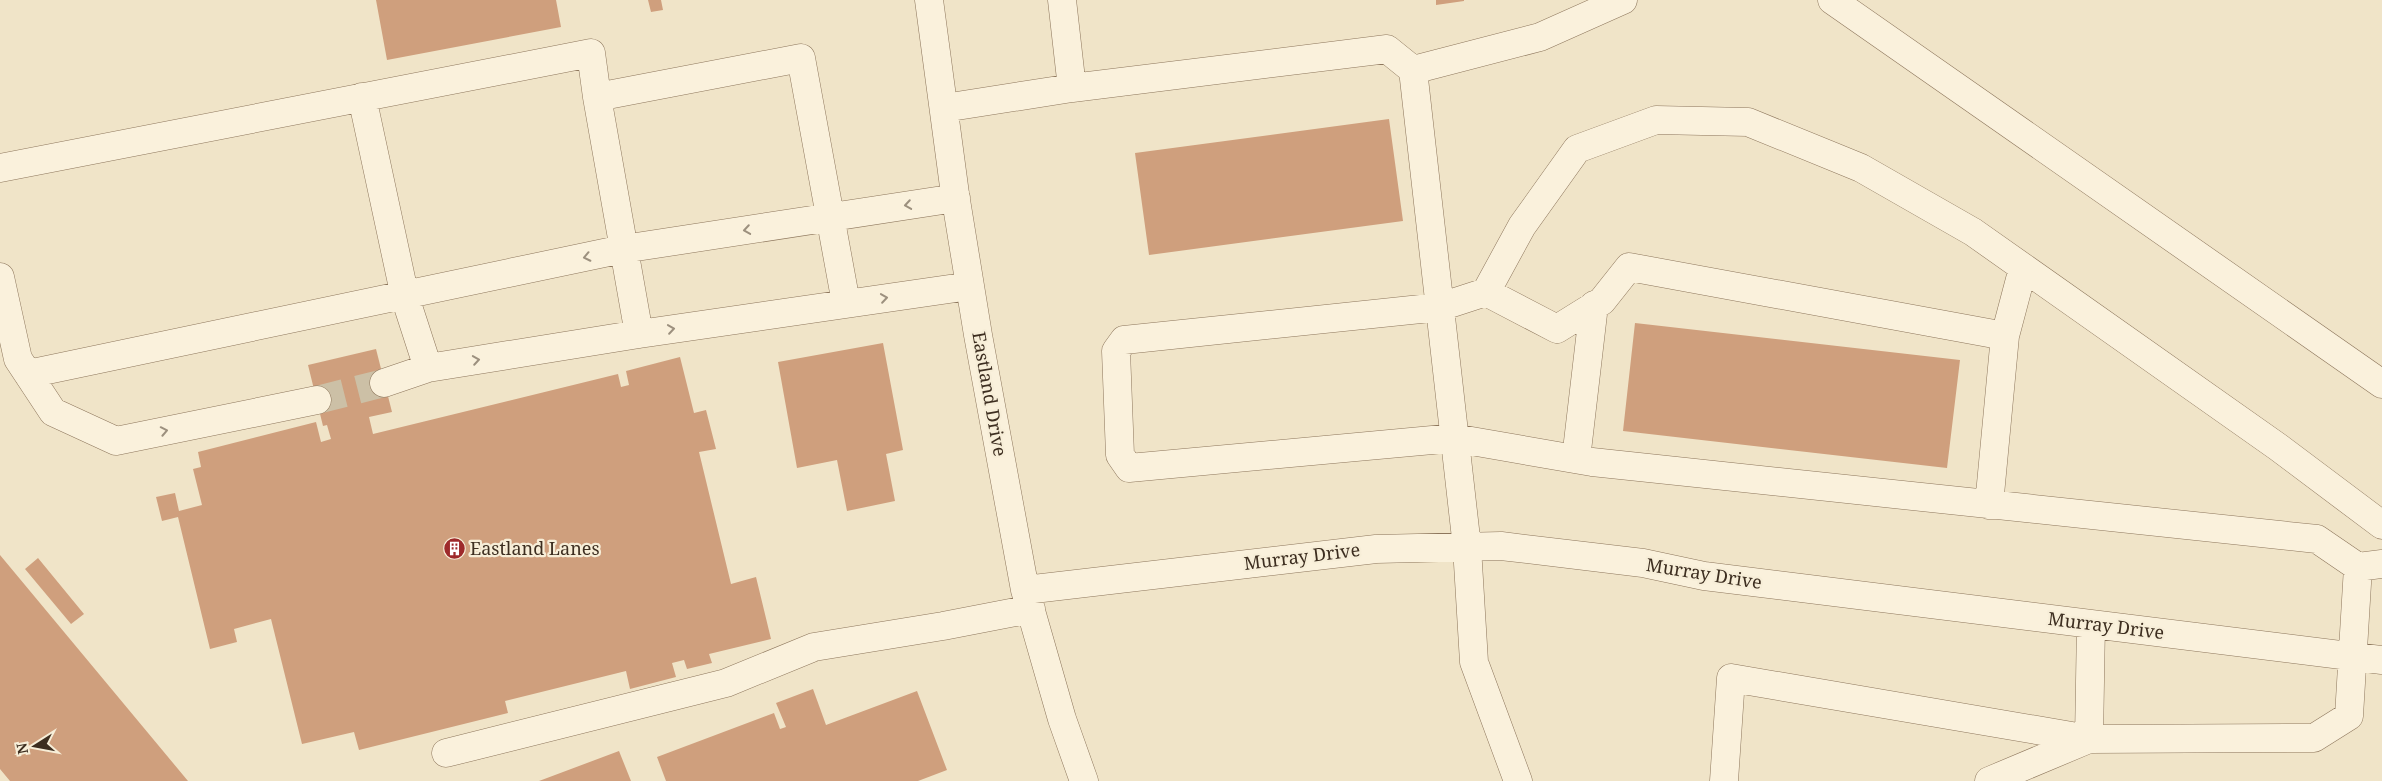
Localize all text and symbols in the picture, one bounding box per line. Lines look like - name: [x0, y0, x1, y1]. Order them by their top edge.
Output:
- one-way arrow: [903, 200, 912, 210]
- one-way arrow: [743, 224, 751, 235]
- one-way arrow: [583, 251, 591, 262]
- one-way arrow: [881, 293, 889, 304]
- one-way arrow: [668, 324, 676, 335]
- street label: Eastland Drive: [967, 330, 1013, 458]
- one-way arrow: [472, 356, 481, 366]
- one-way arrow: [159, 427, 168, 437]
- place label: Eastland Lanes: [470, 536, 600, 560]
- building icon: Eastland Lanes: [442, 537, 466, 561]
- street label: Murray Drive: [1242, 537, 1361, 575]
- street label: Murray Drive: [1645, 552, 1764, 594]
- street label: Murray Drive: [2047, 606, 2166, 644]
- north arrow: [10, 721, 60, 771]
- text: N: [11, 741, 32, 756]

